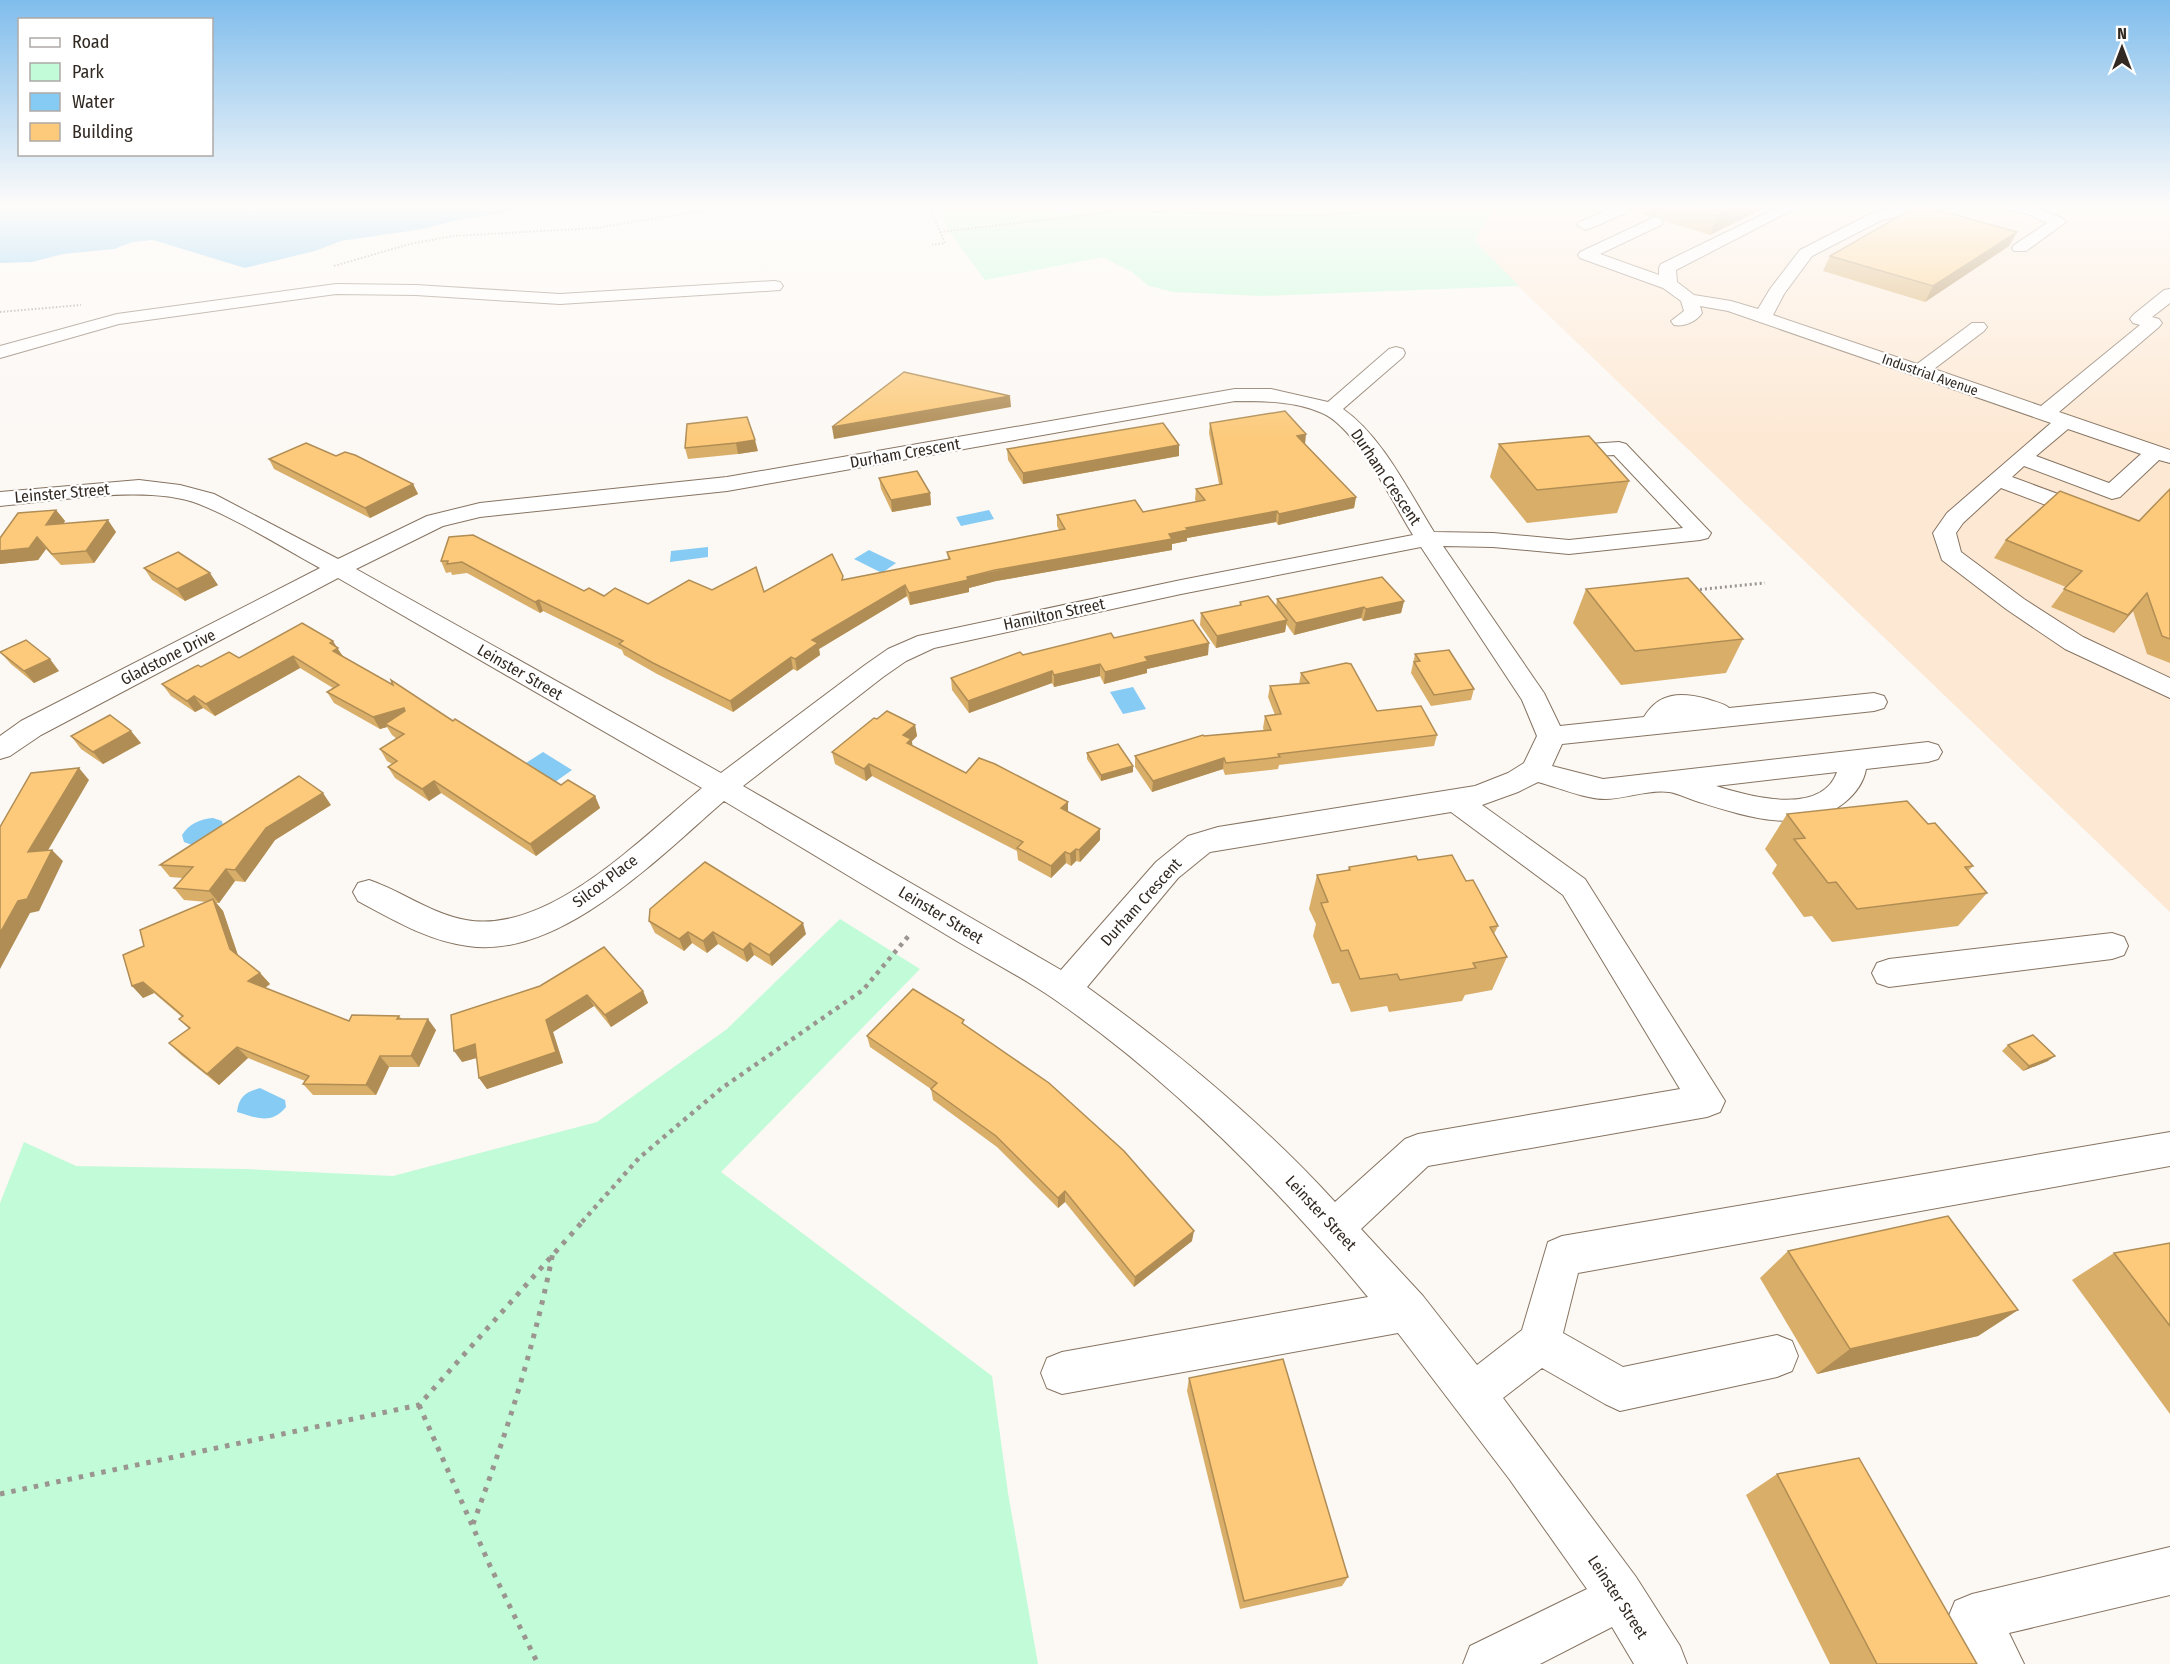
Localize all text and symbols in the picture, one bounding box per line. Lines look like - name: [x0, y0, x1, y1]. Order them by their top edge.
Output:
- legend: [18, 18, 213, 156]
- north arrow: [2092, 18, 2152, 78]
- text: N: [2117, 24, 2127, 43]
- text: Road: [72, 31, 109, 53]
- text: Park: [72, 61, 105, 83]
- text: Water: [72, 91, 115, 113]
- text: Building: [72, 121, 133, 143]
- street label: Industrial Avenue: [1880, 351, 1980, 399]
- street label: Durham Crescent: [1347, 425, 1425, 529]
- street label: Durham Crescent: [848, 434, 962, 472]
- street label: Leinster Street: [14, 479, 111, 507]
- street label: Hamilton Street: [1002, 594, 1107, 634]
- street label: Gladstone Drive: [117, 625, 219, 689]
- street label: Leinster Street: [474, 640, 567, 704]
- street label: Silcox Place: [569, 850, 641, 912]
- street label: Durham Crescent: [1097, 854, 1186, 950]
- street label: Leinster Street: [895, 882, 987, 948]
- street label: Leinster Street: [1281, 1172, 1361, 1255]
- street label: Leinster Street: [1584, 1552, 1652, 1643]

